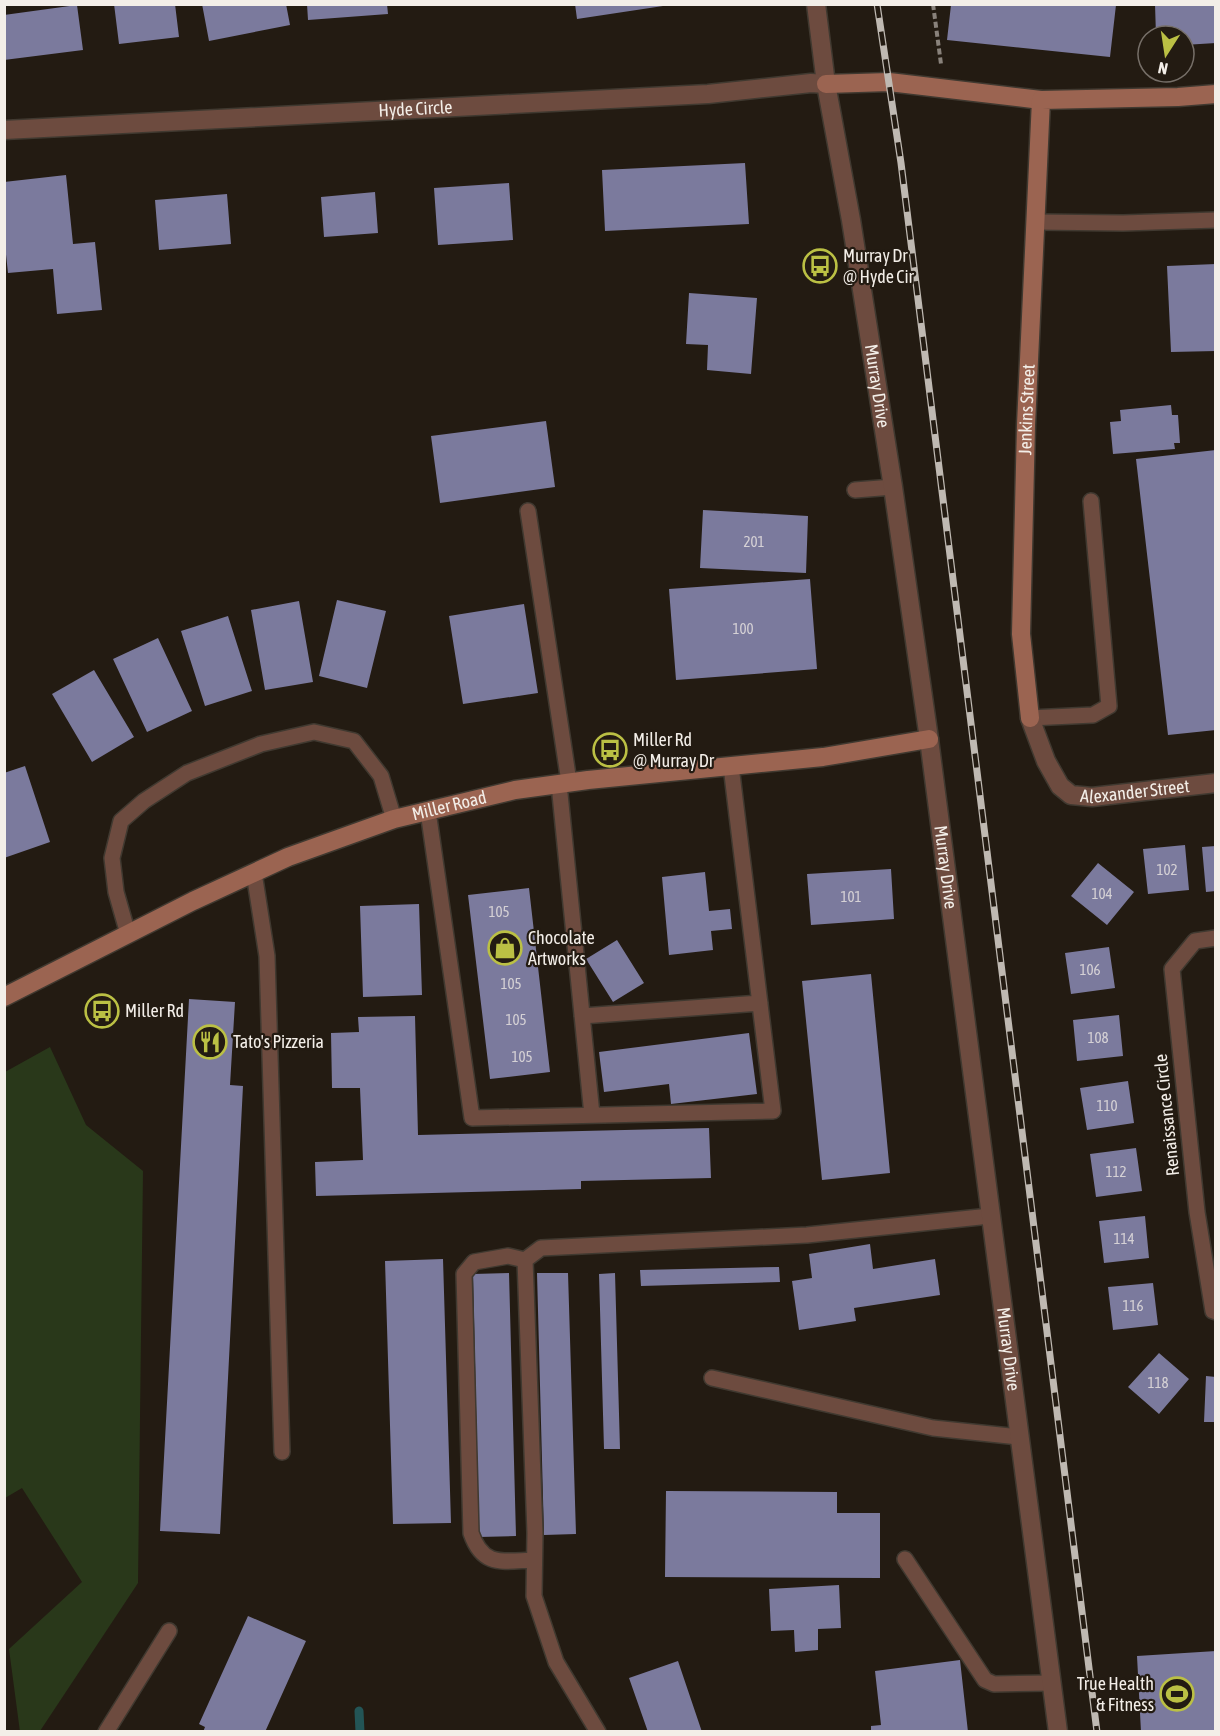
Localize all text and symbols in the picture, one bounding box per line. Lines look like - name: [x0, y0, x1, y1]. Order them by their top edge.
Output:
- north arrow: [1136, 24, 1196, 84]
- text: N: [1156, 59, 1169, 78]
- street label: Hyde Circle: [378, 96, 453, 121]
- place label: Murray Dr @ Hyde Cir: [843, 245, 915, 287]
- bus stop icon: Murray Dr @ Hyde Cir: [802, 248, 838, 284]
- street label: Murray Drive: [861, 343, 895, 429]
- street label: Jenkins Street: [1014, 363, 1039, 455]
- house number: 201: [743, 533, 765, 550]
- house number: 100: [732, 620, 754, 637]
- place label: Miller Rd @ Murray Dr: [633, 729, 715, 771]
- bus stop icon: Miller Rd @ Murray Dr: [592, 732, 628, 768]
- street label: Alexander Street: [1079, 775, 1191, 807]
- street label: Miller Road: [410, 786, 488, 824]
- street label: Murray Drive: [930, 824, 962, 910]
- house number: 102: [1156, 861, 1178, 878]
- house number: 104: [1091, 885, 1113, 902]
- house number: 101: [840, 888, 862, 905]
- house number: 105: [488, 903, 510, 920]
- place label: Chocolate Artworks: [528, 927, 595, 969]
- shop icon: Chocolate Artworks: [487, 930, 523, 966]
- house number: 106: [1079, 961, 1101, 978]
- house number: 105: [500, 975, 522, 992]
- bus stop icon: Miller Rd: [84, 993, 120, 1029]
- place label: Miller Rd: [125, 1000, 184, 1021]
- house number: 105: [505, 1011, 527, 1028]
- restaurant icon: Tato's Pizzeria: [192, 1024, 228, 1060]
- house number: 108: [1087, 1029, 1109, 1046]
- place label: Tato's Pizzeria: [233, 1031, 324, 1052]
- house number: 105: [511, 1048, 533, 1065]
- street label: Renaissance Circle: [1150, 1053, 1183, 1177]
- house number: 110: [1096, 1097, 1118, 1114]
- house number: 112: [1105, 1163, 1127, 1180]
- house number: 114: [1113, 1230, 1135, 1247]
- house number: 116: [1122, 1297, 1144, 1314]
- street label: Murray Drive: [993, 1306, 1025, 1392]
- house number: 118: [1147, 1374, 1169, 1391]
- place label: True Health & Fitness: [1077, 1673, 1154, 1715]
- sports icon: True Health & Fitness: [1159, 1676, 1195, 1712]

